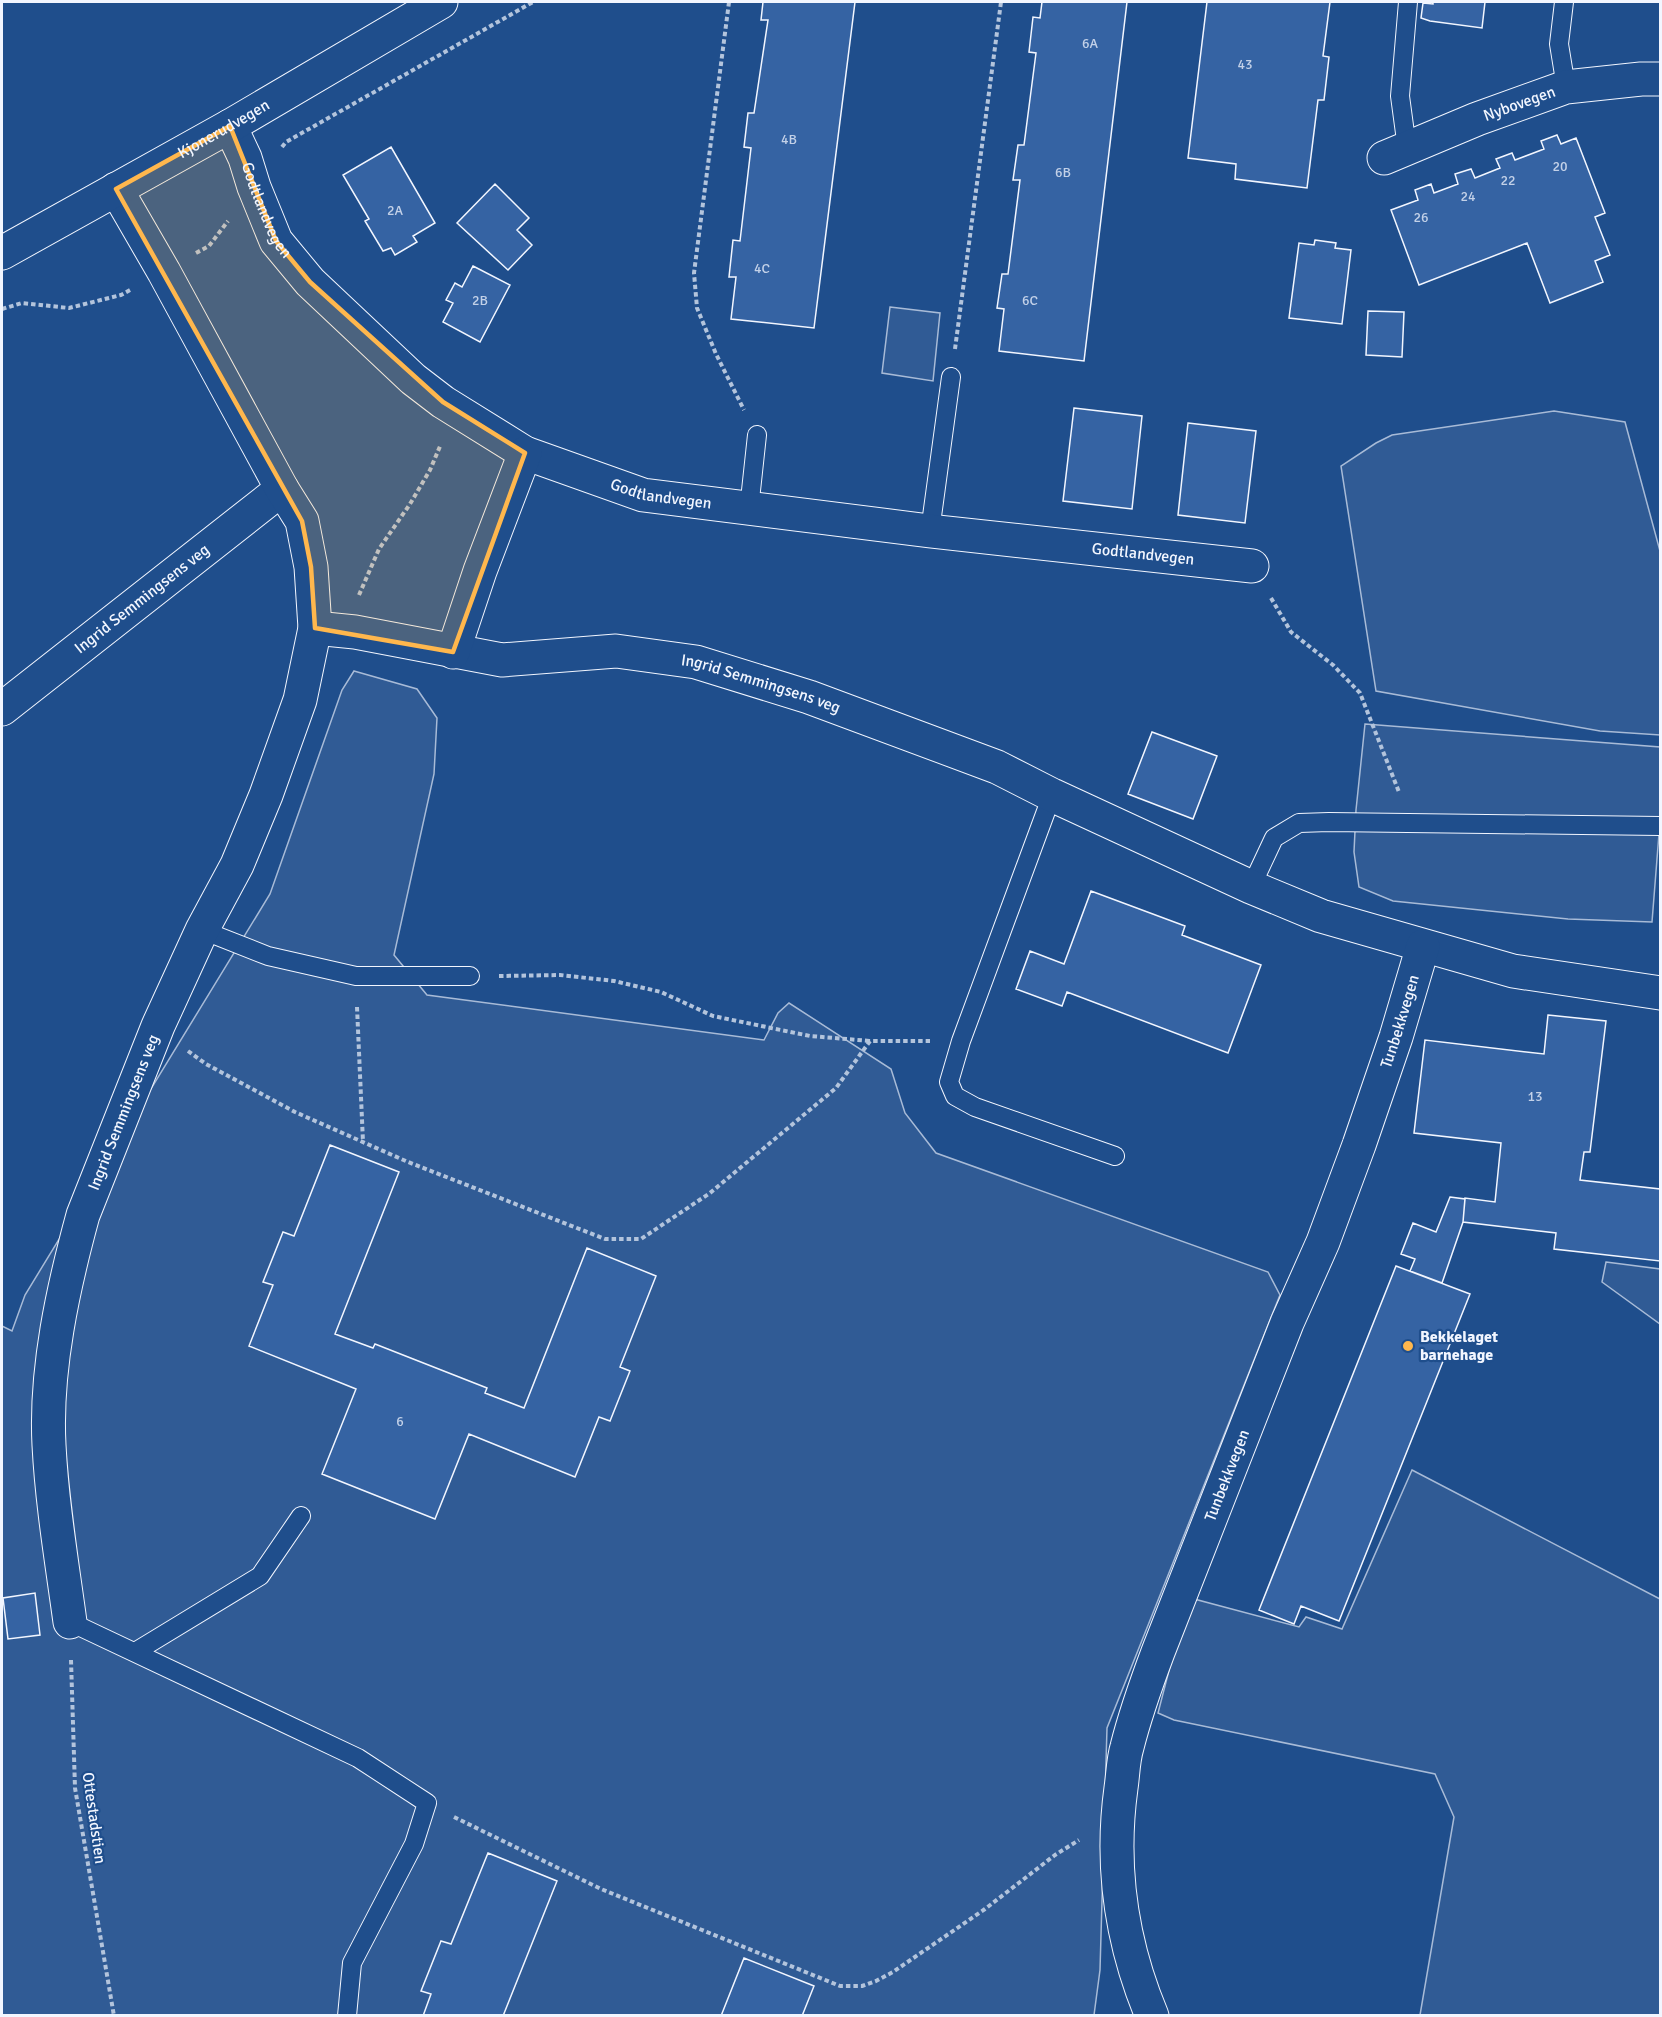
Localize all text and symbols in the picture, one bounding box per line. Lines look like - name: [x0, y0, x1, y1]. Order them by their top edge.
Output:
- house number: 6A: [1082, 35, 1098, 52]
- house number: 43: [1237, 56, 1253, 73]
- street label: Nybovegen: [1481, 82, 1558, 126]
- street label: Kjonerudvegen: [174, 95, 273, 163]
- house number: 4B: [781, 131, 797, 148]
- house number: 20: [1552, 158, 1568, 175]
- street label: Godtlandvegen: [237, 160, 296, 262]
- house number: 6B: [1055, 164, 1071, 181]
- house number: 22: [1500, 172, 1516, 189]
- house number: 24: [1460, 188, 1476, 205]
- house number: 2A: [387, 202, 403, 219]
- house number: 26: [1413, 209, 1429, 226]
- house number: 4C: [754, 260, 770, 277]
- house number: 2B: [472, 292, 488, 309]
- house number: 6C: [1022, 292, 1038, 309]
- street label: Godtlandvegen: [608, 474, 713, 514]
- street label: Godtlandvegen: [1091, 539, 1195, 570]
- street label: Ingrid Semmingsens veg: [70, 540, 213, 658]
- street label: Ingrid Semmingsens veg: [680, 650, 843, 718]
- street label: Tunbekkvegen: [1376, 972, 1424, 1071]
- street label: Ingrid Semmingsens veg: [84, 1032, 164, 1193]
- house number: 13: [1527, 1088, 1543, 1105]
- place label: Bekkelaget barnehage: [1420, 1327, 1498, 1365]
- marker: Bekkelaget barnehage: [1401, 1339, 1415, 1353]
- house number: 6: [396, 1413, 404, 1430]
- street label: Tunbekkvegen: [1200, 1427, 1254, 1524]
- street label: Ottestadstien: [78, 1771, 110, 1865]

